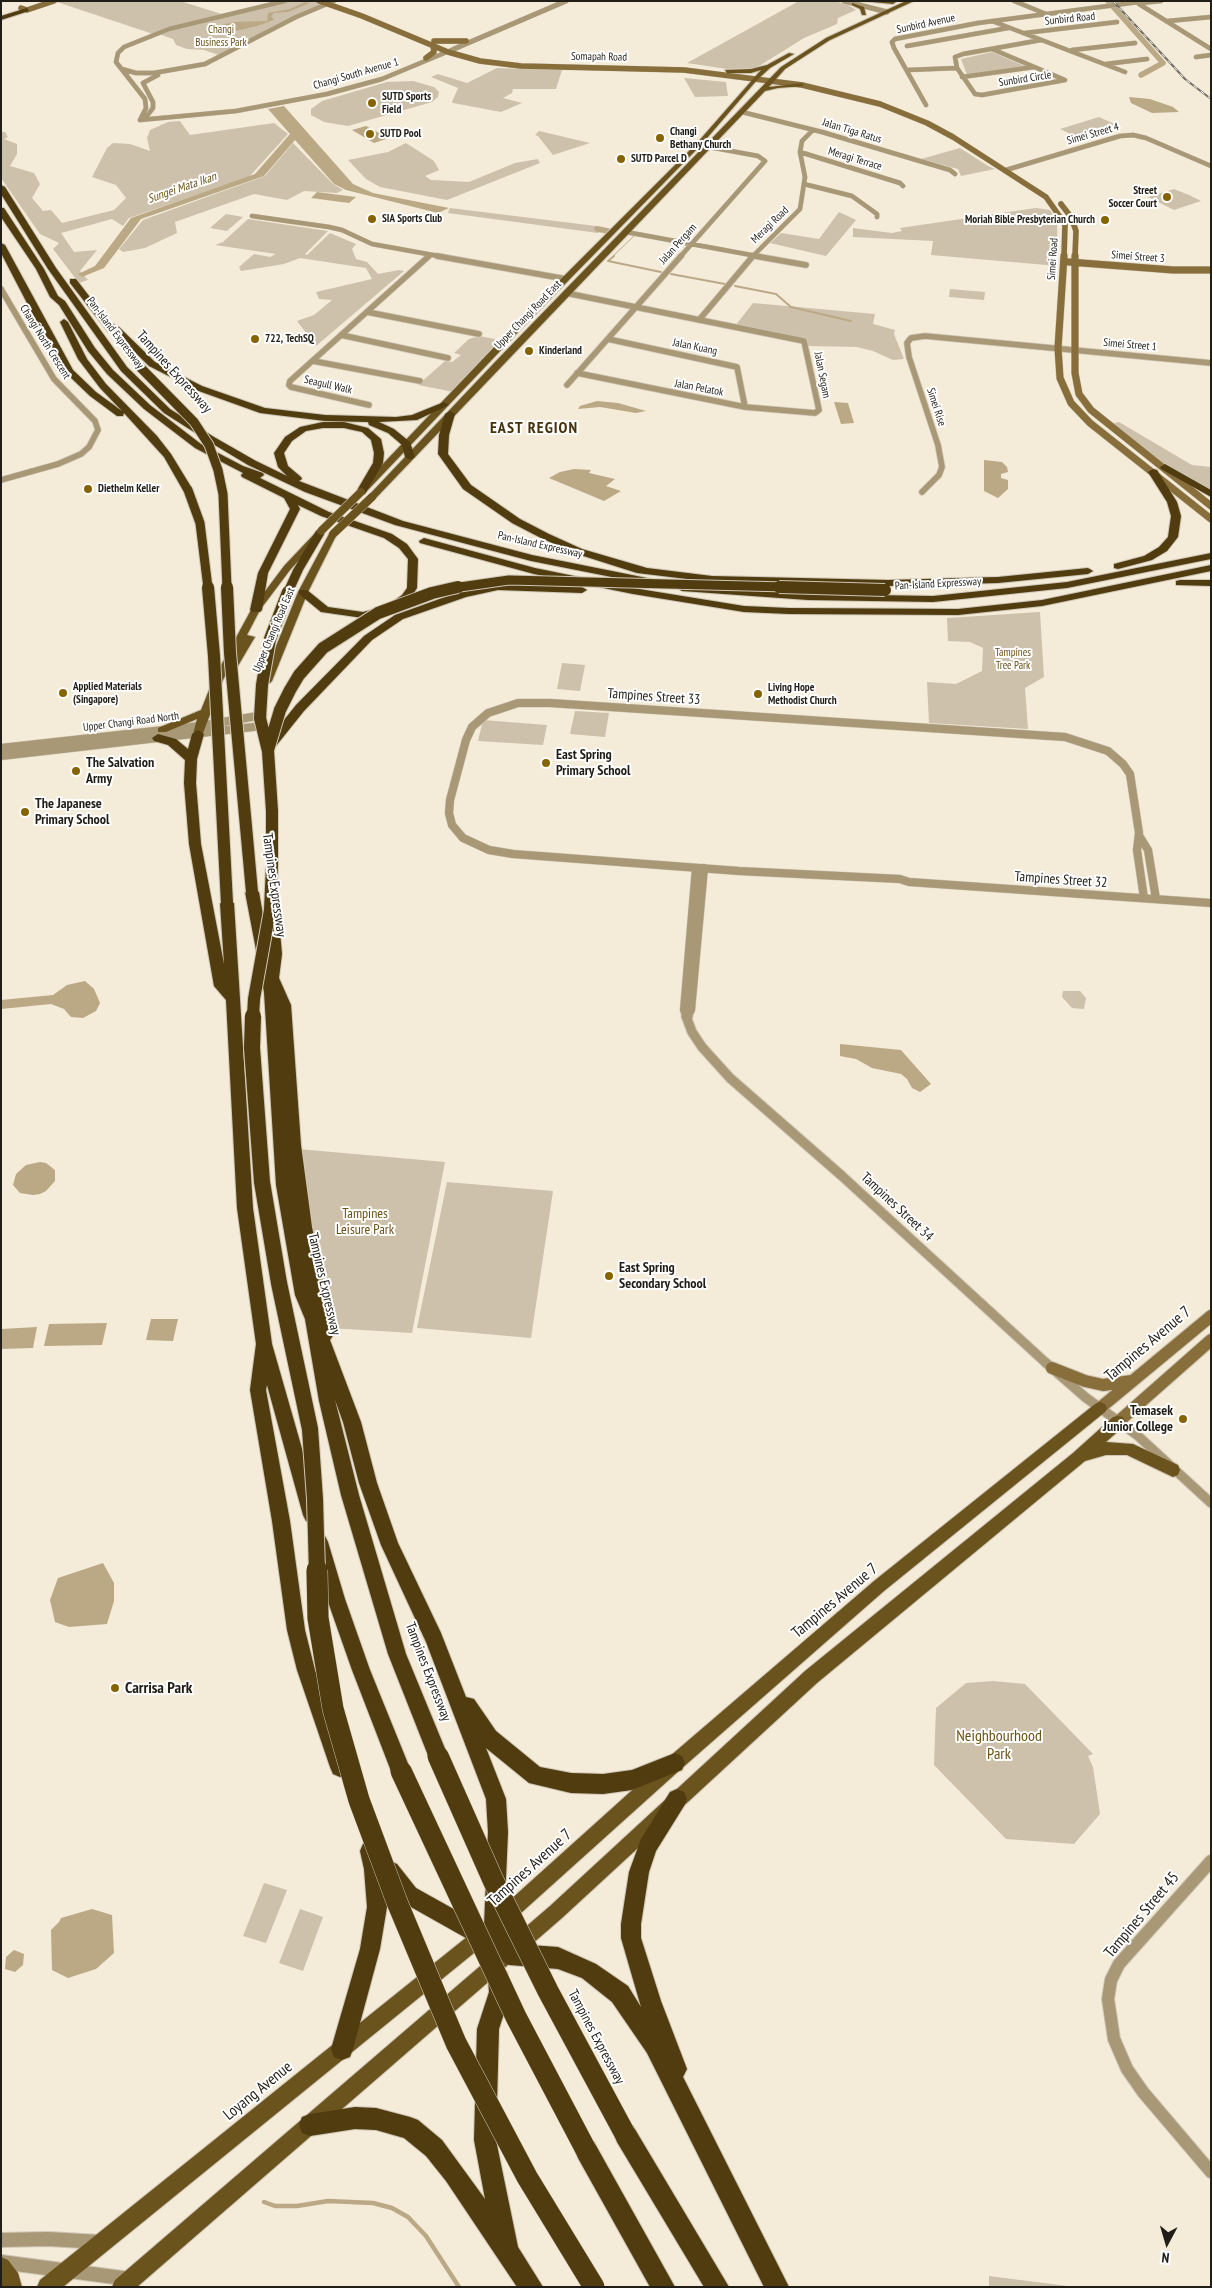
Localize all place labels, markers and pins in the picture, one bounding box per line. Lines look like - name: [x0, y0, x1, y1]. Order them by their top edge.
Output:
- place label: SUTD Sports Field: [382, 90, 431, 116]
- marker: SUTD Sports Field: [366, 97, 378, 109]
- place label: Changi Bethany Church: [670, 125, 731, 151]
- place label: SUTD Pool: [380, 127, 421, 141]
- marker: SUTD Pool: [364, 128, 376, 140]
- marker: Changi Bethany Church: [654, 132, 666, 144]
- place label: SUTD Parcel D: [631, 152, 687, 166]
- marker: SUTD Parcel D: [615, 153, 627, 165]
- place label: Street Soccer Court: [1108, 184, 1157, 210]
- marker: Street Soccer Court: [1161, 191, 1173, 203]
- place label: SIA Sports Club: [382, 212, 442, 226]
- marker: SIA Sports Club: [366, 213, 378, 225]
- place label: Moriah Bible Presbyterian Church: [965, 213, 1095, 227]
- marker: Moriah Bible Presbyterian Church: [1099, 214, 1111, 226]
- place label: 722, TechSQ: [265, 332, 314, 346]
- marker: 722, TechSQ: [249, 333, 261, 345]
- place label: Kinderland: [539, 344, 582, 358]
- marker: Kinderland: [523, 345, 535, 357]
- place label: Diethelm Keller: [98, 482, 159, 496]
- marker: Diethelm Keller: [82, 483, 94, 495]
- place label: Applied Materials (Singapore): [73, 680, 142, 706]
- place label: Living Hope Methodist Church: [768, 681, 837, 707]
- marker: Applied Materials (Singapore): [57, 687, 69, 699]
- marker: Living Hope Methodist Church: [752, 688, 764, 700]
- place label: East Spring Primary School: [556, 747, 630, 780]
- place label: The Salvation Army: [86, 755, 154, 788]
- marker: East Spring Primary School: [540, 757, 552, 769]
- marker: The Salvation Army: [70, 765, 82, 777]
- place label: The Japanese Primary School: [35, 796, 109, 829]
- marker: The Japanese Primary School: [19, 806, 31, 818]
- place label: East Spring Secondary School: [619, 1260, 706, 1292]
- marker: East Spring Secondary School: [603, 1270, 615, 1282]
- place label: Temasek Junior College: [1103, 1403, 1173, 1435]
- marker: Temasek Junior College: [1177, 1413, 1189, 1425]
- place label: Carrisa Park: [125, 1678, 192, 1698]
- marker: Carrisa Park: [109, 1682, 121, 1694]

